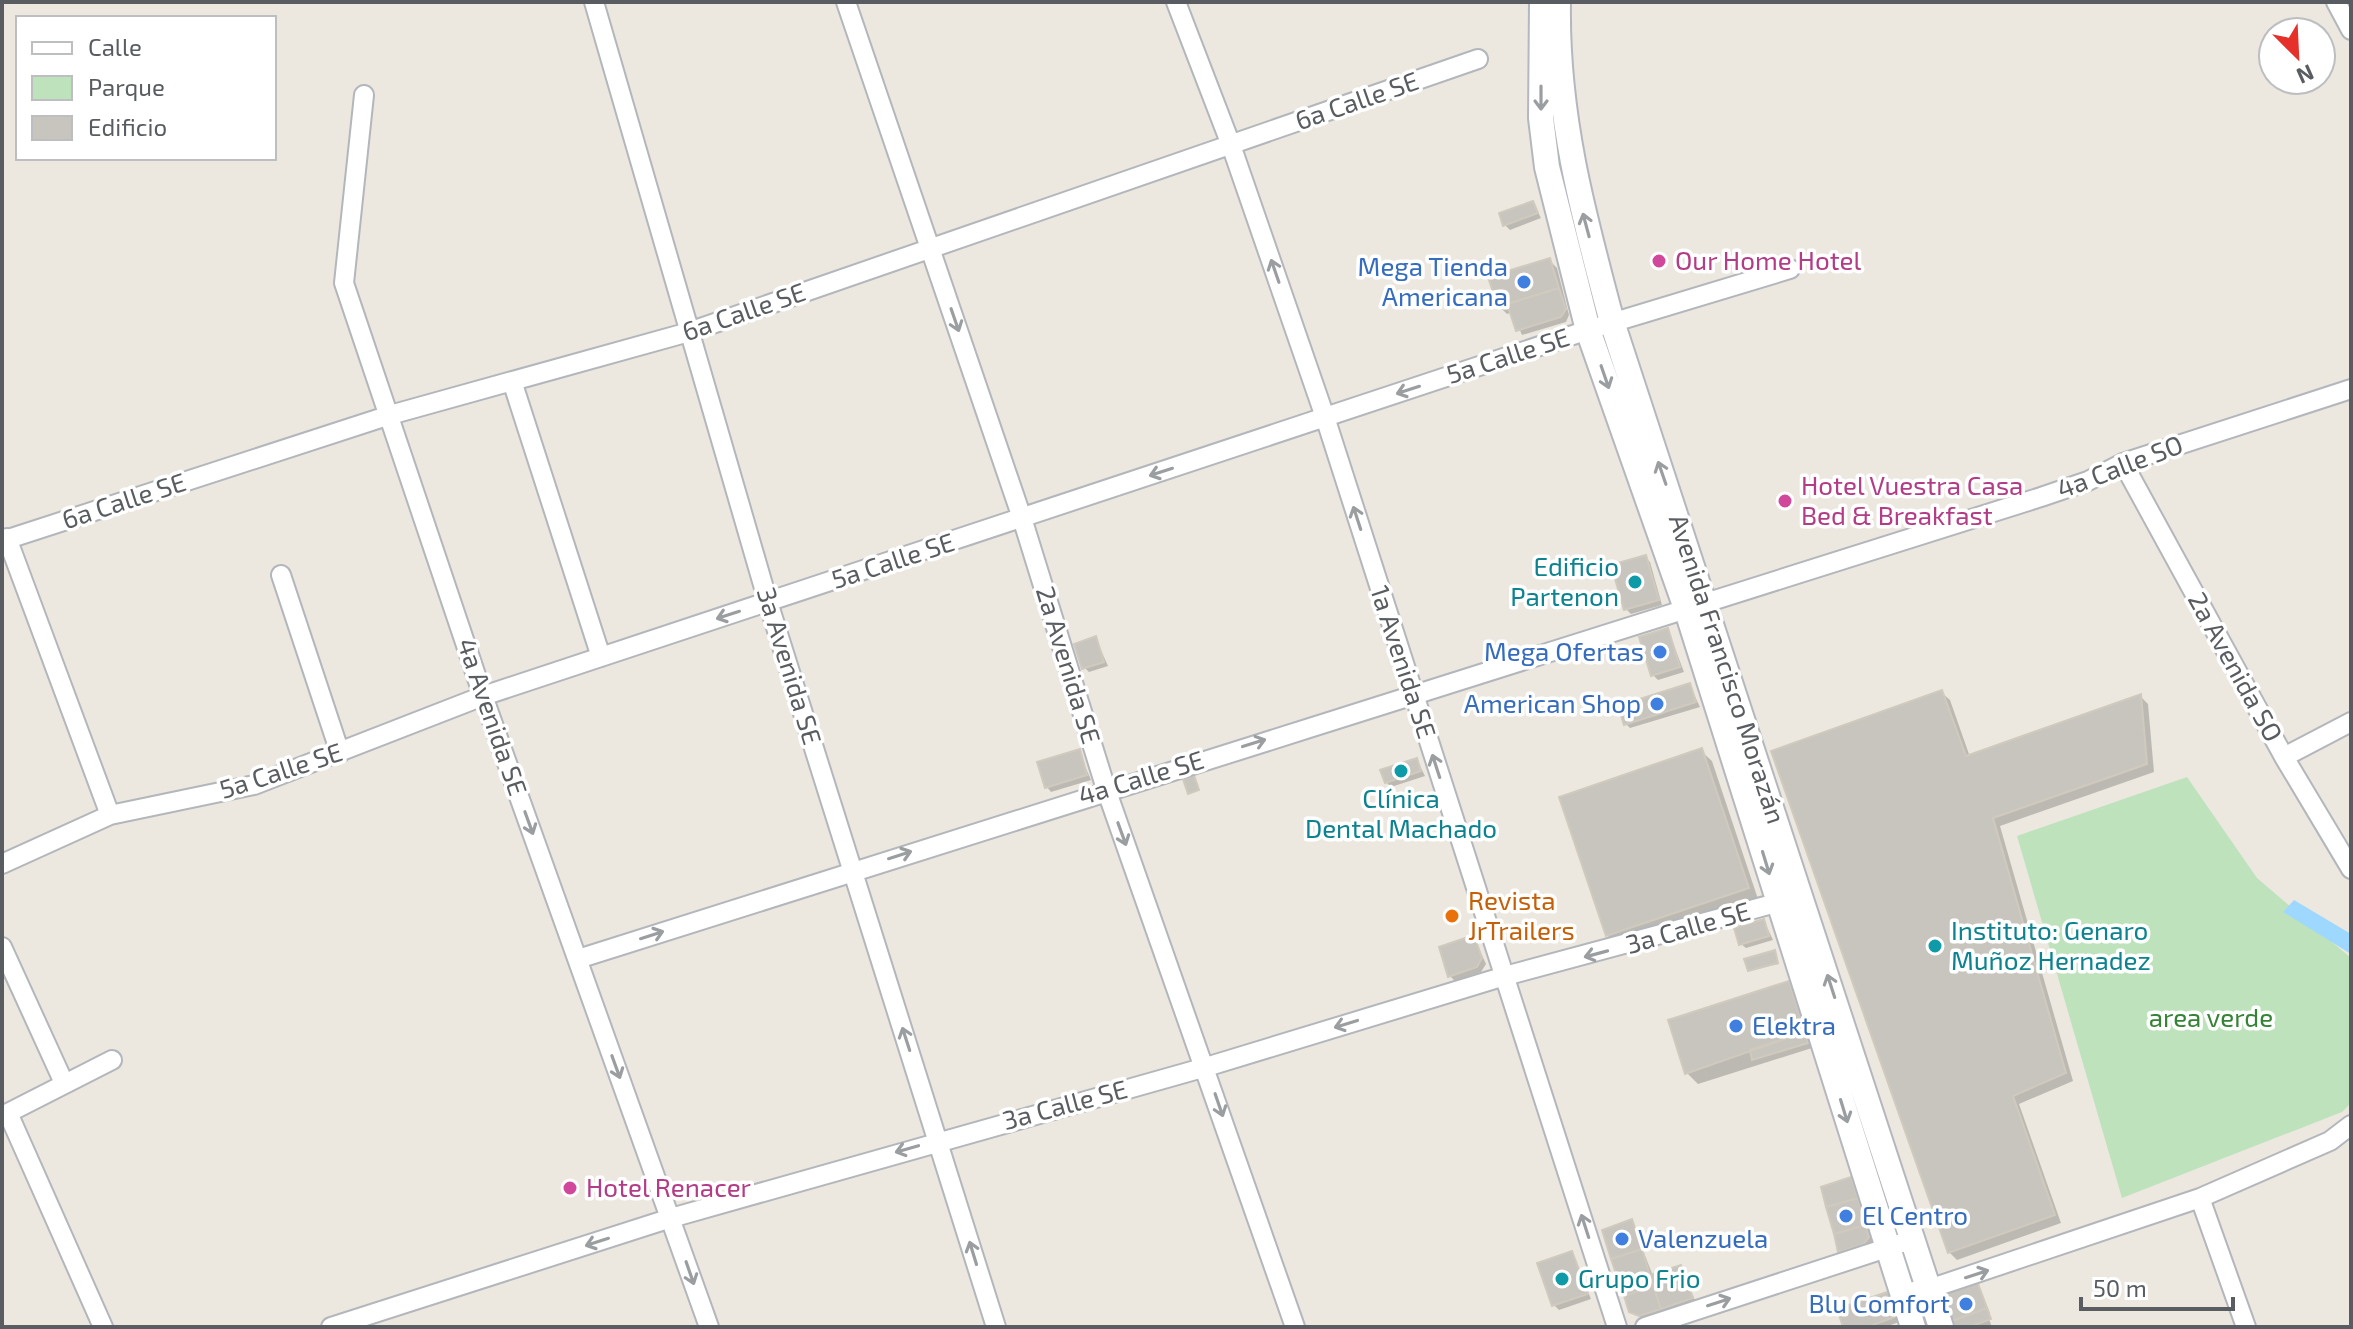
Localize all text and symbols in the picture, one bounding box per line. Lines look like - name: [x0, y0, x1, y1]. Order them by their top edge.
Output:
- legend: [16, 16, 276, 160]
- north arrow: [2257, 16, 2337, 96]
- text: Calle: [88, 32, 142, 61]
- text: N: [2293, 60, 2318, 90]
- street label: 6a Calle SE: [1291, 64, 1422, 135]
- text: Parque: [88, 72, 165, 101]
- one-way arrow: [1533, 84, 1549, 111]
- text: Edificio: [88, 112, 167, 141]
- one-way arrow: [1577, 213, 1592, 238]
- place label: Our Home Hotel: [1675, 244, 1862, 275]
- place label: Mega Tienda Americana: [1358, 250, 1508, 311]
- marker: Our Home Hotel: [1650, 252, 1668, 270]
- one-way arrow: [1266, 259, 1281, 284]
- marker: Mega Tienda Americana: [1515, 273, 1533, 291]
- street label: 6a Calle SE: [678, 275, 809, 346]
- one-way arrow: [949, 307, 964, 332]
- street label: 5a Calle SE: [1442, 320, 1573, 389]
- one-way arrow: [1598, 365, 1613, 390]
- one-way arrow: [1395, 383, 1420, 398]
- street label: 4a Calle SO: [2052, 427, 2187, 504]
- one-way arrow: [1654, 461, 1669, 486]
- street label: 6a Calle SE: [58, 465, 189, 534]
- one-way arrow: [1149, 465, 1174, 480]
- place label: Hotel Vuestra Casa Bed & Breakfast: [1801, 469, 2023, 530]
- marker: Hotel Vuestra Casa Bed & Breakfast: [1776, 492, 1794, 510]
- one-way arrow: [1348, 506, 1363, 531]
- street label: Avenida Francisco Morazán: [1664, 510, 1793, 827]
- street label: 5a Calle SE: [827, 525, 958, 594]
- place label: Edificio Partenon: [1510, 550, 1619, 611]
- marker: Edificio Partenon: [1626, 573, 1644, 591]
- street label: 1a Avenida SE: [1365, 581, 1444, 742]
- street label: 2a Avenida SE: [1031, 582, 1108, 747]
- street label: 3a Avenida SE: [752, 583, 829, 748]
- street label: 2a Avenida SO: [2183, 586, 2290, 746]
- one-way arrow: [716, 609, 741, 624]
- street label: 4a Avenida SE: [452, 634, 535, 799]
- place label: Mega Ofertas: [1484, 635, 1644, 666]
- marker: Mega Ofertas: [1651, 643, 1669, 661]
- place label: American Shop: [1464, 687, 1641, 718]
- marker: American Shop: [1648, 695, 1666, 713]
- street label: 5a Calle SE: [215, 735, 346, 804]
- one-way arrow: [1241, 735, 1267, 750]
- street label: 4a Calle SE: [1074, 743, 1207, 810]
- one-way arrow: [1428, 753, 1443, 779]
- marker: Clínica Dental Machado: [1392, 762, 1410, 780]
- place label: Clínica Dental Machado: [1305, 782, 1497, 843]
- one-way arrow: [522, 810, 537, 835]
- one-way arrow: [1116, 821, 1130, 845]
- one-way arrow: [887, 847, 912, 862]
- one-way arrow: [1760, 851, 1775, 876]
- place label: Revista JrTrailers: [1468, 884, 1575, 945]
- street label: 3a Calle SE: [1622, 894, 1753, 959]
- marker: Revista JrTrailers: [1443, 907, 1461, 925]
- place label: Instituto: Genaro Muñoz Hernadez: [1951, 914, 2151, 975]
- one-way arrow: [639, 927, 664, 942]
- marker: Instituto: Genaro Muñoz Hernadez: [1926, 937, 1944, 955]
- one-way arrow: [1583, 948, 1609, 963]
- one-way arrow: [1823, 974, 1838, 1000]
- park label: area verde: [2149, 1001, 2273, 1032]
- place label: Elektra: [1752, 1009, 1836, 1040]
- one-way arrow: [1333, 1017, 1359, 1032]
- marker: Elektra: [1727, 1017, 1745, 1035]
- one-way arrow: [898, 1027, 913, 1053]
- one-way arrow: [610, 1054, 625, 1079]
- street label: 3a Calle SE: [999, 1072, 1130, 1135]
- one-way arrow: [1212, 1092, 1227, 1117]
- one-way arrow: [1837, 1098, 1852, 1124]
- one-way arrow: [895, 1142, 921, 1157]
- place label: Hotel Renacer: [586, 1171, 751, 1202]
- marker: Hotel Renacer: [561, 1179, 579, 1197]
- place label: El Centro: [1862, 1199, 1968, 1230]
- marker: El Centro: [1837, 1207, 1855, 1225]
- one-way arrow: [1577, 1214, 1591, 1239]
- place label: Valenzuela: [1638, 1222, 1768, 1253]
- marker: Valenzuela: [1613, 1230, 1631, 1248]
- one-way arrow: [585, 1236, 610, 1250]
- one-way arrow: [965, 1240, 980, 1266]
- one-way arrow: [684, 1260, 699, 1285]
- scale bar: [2081, 1261, 2233, 1311]
- place label: Grupo Frio: [1578, 1262, 1700, 1293]
- one-way arrow: [1964, 1265, 1989, 1280]
- marker: Grupo Frio: [1553, 1270, 1571, 1288]
- text: 50 m: [2093, 1273, 2147, 1302]
- place label: Blu Comfort: [1808, 1287, 1950, 1318]
- one-way arrow: [1707, 1294, 1732, 1309]
- marker: Blu Comfort: [1957, 1295, 1975, 1313]

